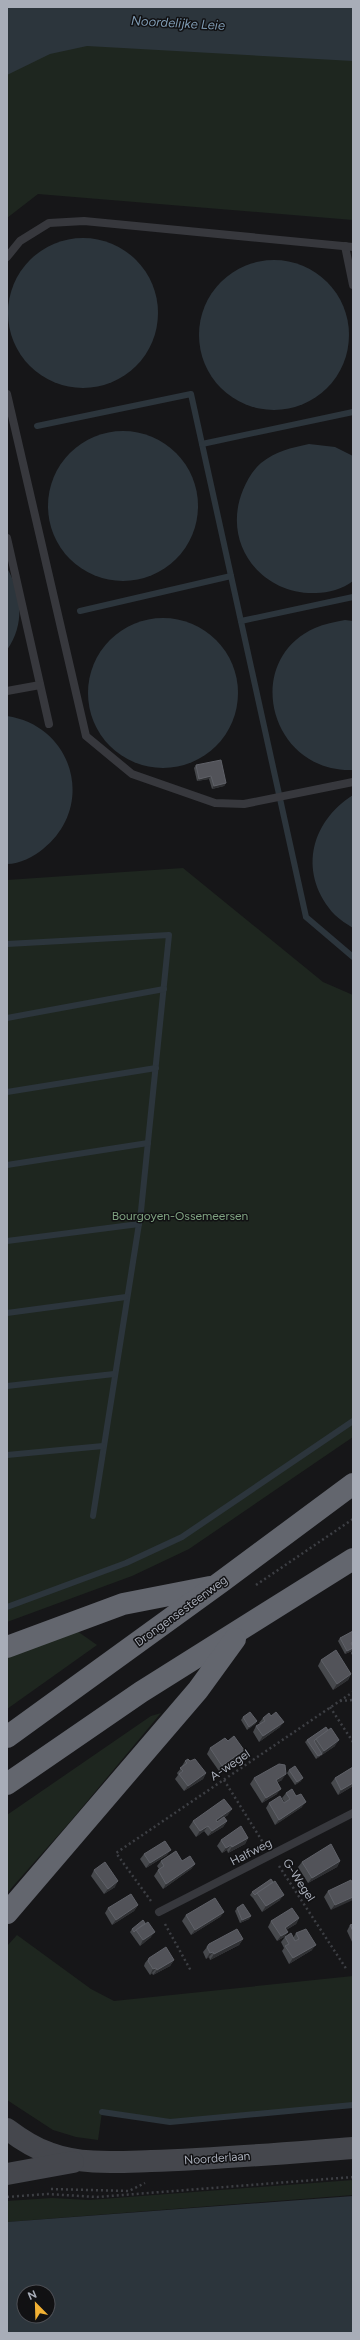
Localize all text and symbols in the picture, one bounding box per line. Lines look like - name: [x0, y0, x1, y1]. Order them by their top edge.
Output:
- water label: Noordelijke Leie: [131, 13, 225, 33]
- park label: Bourgoyen-Ossemeersen: [112, 1209, 249, 1223]
- street label: Drongensesteenweg: [132, 1573, 230, 1649]
- street label: A-wegel: [207, 1747, 253, 1783]
- street label: Halfweg: [228, 1836, 274, 1868]
- street label: G-Wegel: [280, 1856, 318, 1904]
- street label: Noorderlaan: [183, 2149, 251, 2167]
- north arrow: [16, 2284, 56, 2324]
- text: N: [26, 2288, 39, 2303]

